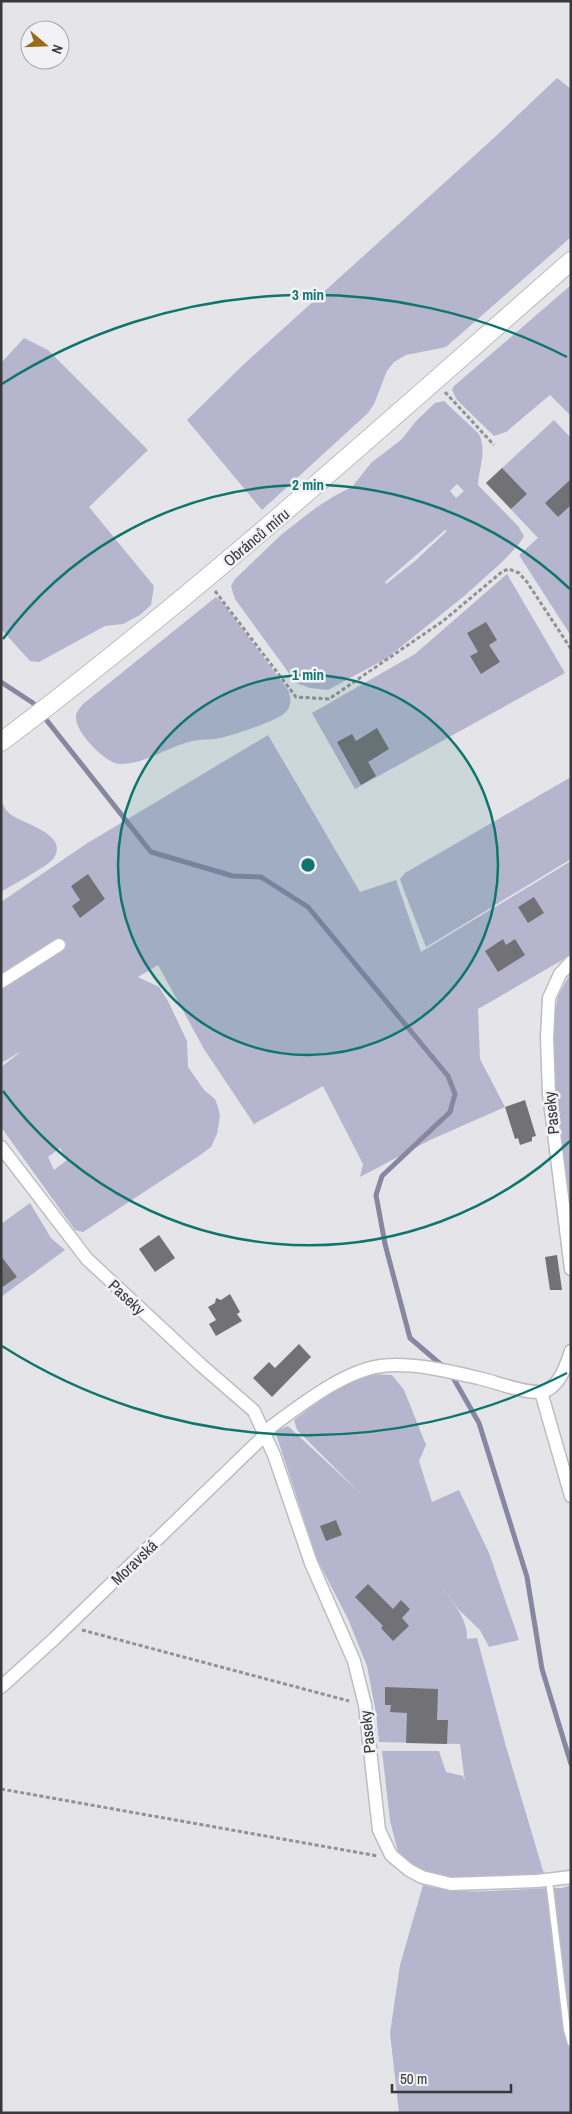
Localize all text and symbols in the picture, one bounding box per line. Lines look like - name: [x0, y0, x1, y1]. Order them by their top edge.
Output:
- north arrow: [20, 20, 70, 70]
- text: N: [47, 42, 67, 56]
- text: 3 min: [292, 284, 324, 305]
- text: 2 min: [292, 474, 324, 495]
- street label: Obránců míru: [218, 503, 294, 571]
- text: 1 min: [292, 664, 324, 685]
- centre of rings: [299, 856, 317, 874]
- street label: Paseky: [538, 1090, 564, 1136]
- street label: Paseky: [104, 1274, 151, 1320]
- street label: Moravská: [106, 1534, 163, 1590]
- street label: Paseky: [354, 1709, 380, 1755]
- scale bar: [392, 2062, 511, 2094]
- text: 50 m: [400, 2068, 427, 2089]

